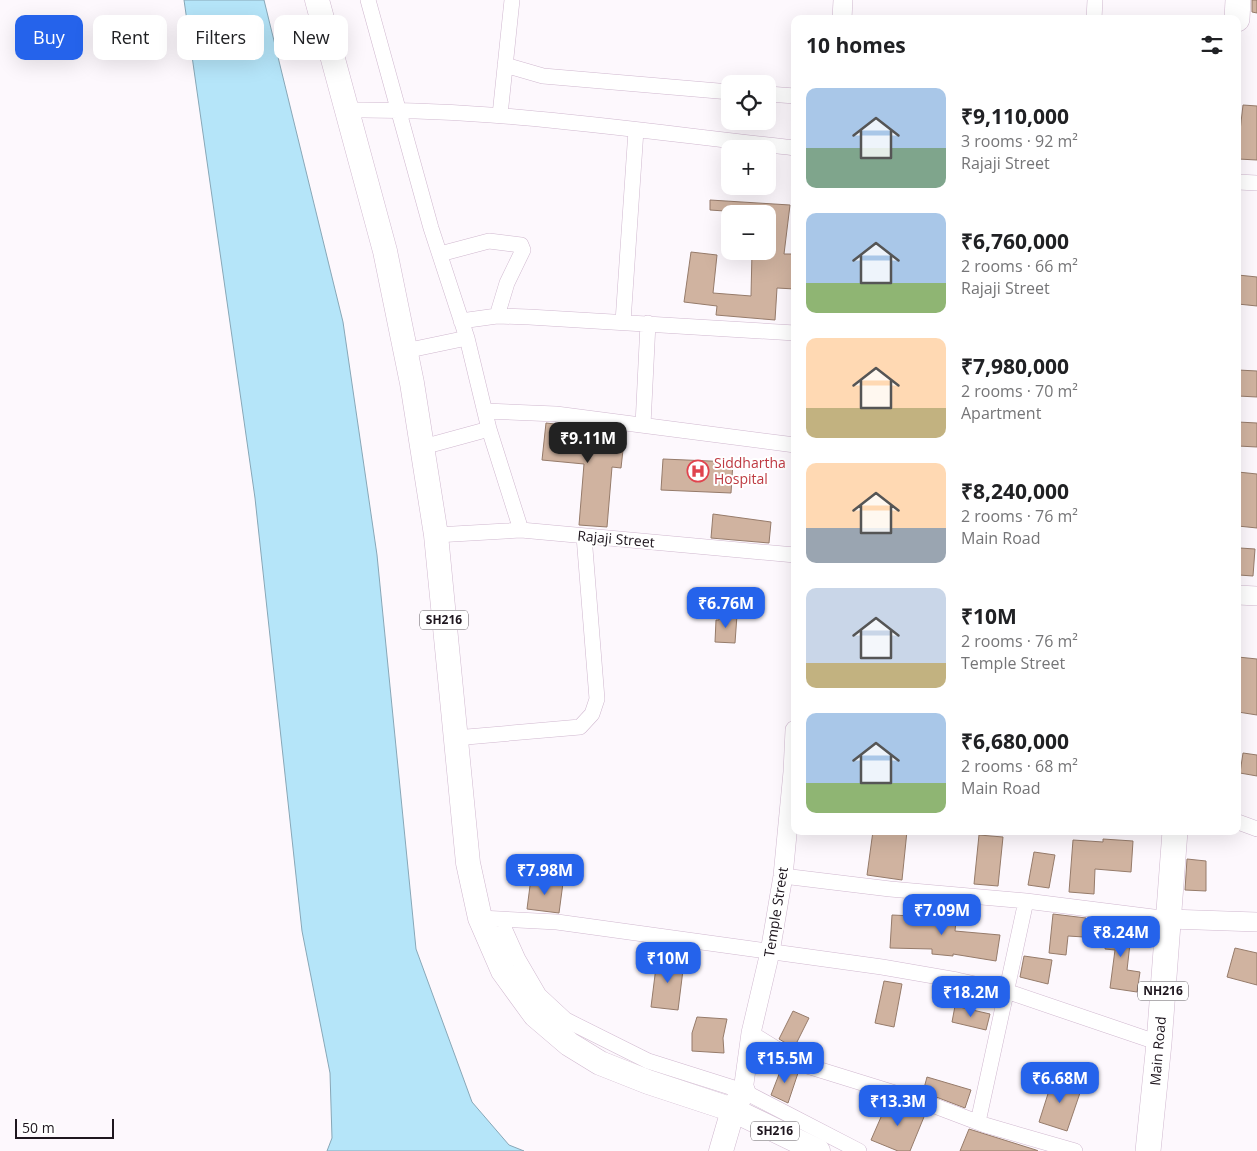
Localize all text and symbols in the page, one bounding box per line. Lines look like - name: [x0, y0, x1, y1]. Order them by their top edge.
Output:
- chip: Buy: [15, 15, 83, 60]
- chip: Rent: [93, 15, 167, 60]
- chip: Filters: [177, 15, 264, 60]
- chip: New: [274, 15, 348, 60]
- text: 10 homes: [806, 31, 906, 59]
- icon: filters: [1198, 31, 1226, 59]
- map controls: [721, 75, 776, 260]
- button: locate: [721, 75, 776, 130]
- text: ₹9,110,000: [961, 102, 1069, 130]
- icon: home: [846, 108, 906, 168]
- text: 3 rooms · 92 m²: [961, 130, 1078, 152]
- button: +: [721, 140, 776, 195]
- text: Rajaji Street: [961, 152, 1050, 174]
- button: −: [721, 205, 776, 260]
- text: ₹6,760,000: [961, 227, 1069, 255]
- icon: home: [846, 233, 906, 293]
- text: 2 rooms · 66 m²: [961, 255, 1078, 277]
- text: Rajaji Street: [961, 277, 1050, 299]
- text: ₹7,980,000: [961, 352, 1069, 380]
- icon: home: [846, 358, 906, 418]
- text: 2 rooms · 70 m²: [961, 380, 1078, 402]
- text: Apartment: [961, 402, 1041, 424]
- pin: ₹9.11M: [547, 422, 629, 464]
- text: ₹9.11M: [560, 427, 616, 449]
- place label: Siddhartha Hospital: [714, 453, 786, 488]
- hospital icon: Siddhartha Hospital: [686, 459, 710, 483]
- text: ₹8,240,000: [961, 477, 1069, 505]
- icon: home: [846, 483, 906, 543]
- text: 2 rooms · 76 m²: [961, 505, 1078, 527]
- street label: Rajaji Street: [577, 526, 656, 551]
- text: Main Road: [961, 527, 1040, 549]
- pin: ₹6.76M: [685, 586, 767, 629]
- text: ₹6.76M: [698, 592, 754, 614]
- text: ₹10M: [961, 602, 1017, 630]
- icon: home: [846, 608, 906, 668]
- road number: SH216: [420, 610, 468, 630]
- text: 2 rooms · 76 m²: [961, 630, 1078, 652]
- text: Temple Street: [961, 652, 1065, 674]
- text: ₹6,680,000: [961, 727, 1069, 755]
- icon: home: [846, 733, 906, 793]
- text: 2 rooms · 68 m²: [961, 755, 1078, 777]
- text: Main Road: [961, 777, 1040, 799]
- pin: ₹7.98M: [504, 854, 586, 896]
- text: ₹7.98M: [517, 859, 573, 881]
- street label: Temple Street: [759, 865, 792, 958]
- pin: ₹7.09M: [901, 894, 983, 936]
- text: ₹7.09M: [914, 899, 970, 921]
- pin: ₹8.24M: [1080, 916, 1162, 958]
- text: ₹8.24M: [1093, 921, 1149, 943]
- pin: ₹10M: [638, 942, 698, 984]
- text: ₹10M: [647, 947, 689, 969]
- pin: ₹18.2M: [930, 976, 1012, 1018]
- text: ₹18.2M: [943, 981, 999, 1003]
- road number: NH216: [1138, 981, 1188, 1000]
- street label: Main Road: [1145, 1015, 1170, 1086]
- pin: ₹15.5M: [744, 1042, 826, 1084]
- text: ₹15.5M: [757, 1047, 813, 1069]
- pin: ₹6.68M: [1019, 1062, 1101, 1104]
- text: ₹6.68M: [1032, 1067, 1088, 1089]
- pin: ₹13.3M: [857, 1084, 939, 1127]
- text: ₹13.3M: [870, 1090, 926, 1112]
- scale bar: [15, 1116, 114, 1139]
- text: 50 m: [22, 1118, 55, 1137]
- road number: SH216: [751, 1122, 799, 1140]

